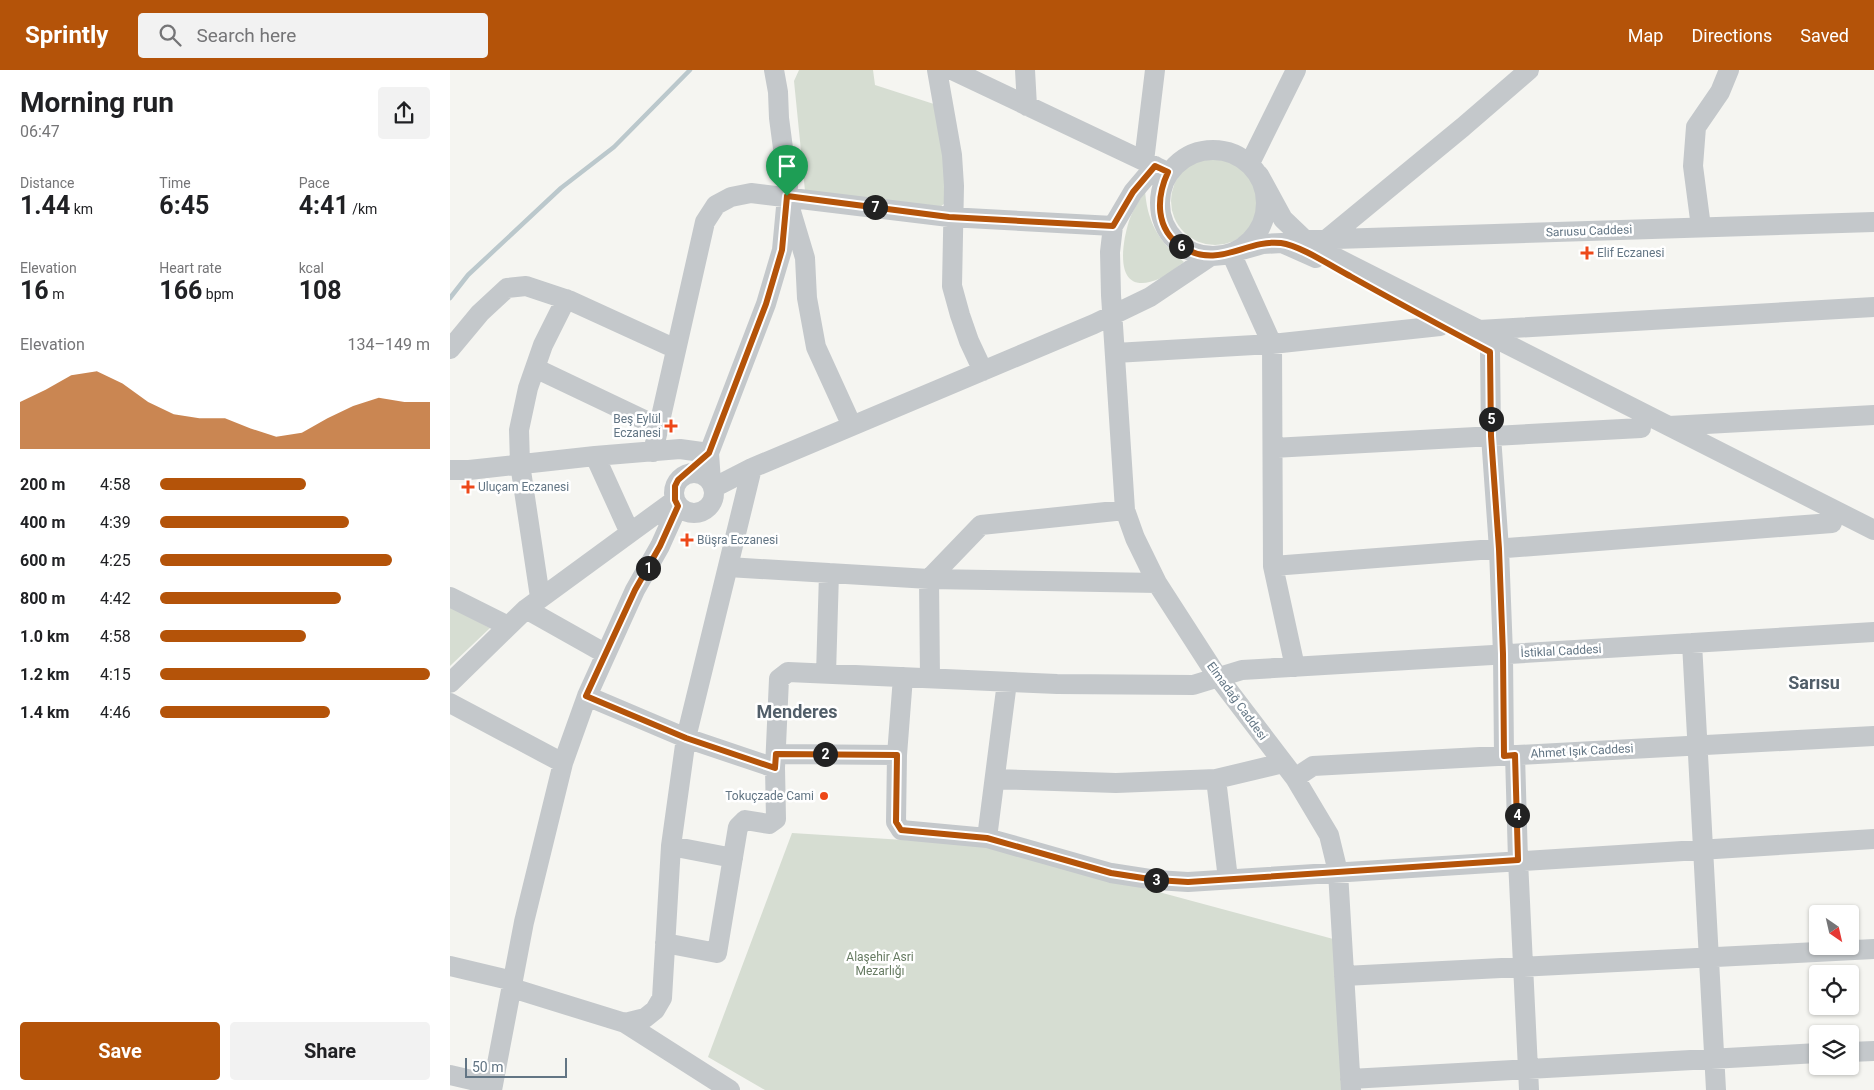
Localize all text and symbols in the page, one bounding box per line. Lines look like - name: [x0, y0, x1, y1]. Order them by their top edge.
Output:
- search box: [138, 13, 488, 58]
- text: Sprintly: [25, 21, 108, 49]
- icon: search: [156, 21, 184, 49]
- text: Search here: [196, 24, 296, 47]
- text: Map: [1628, 25, 1663, 46]
- text: Directions: [1691, 25, 1772, 46]
- text: Saved: [1800, 25, 1849, 46]
- text: Morning run: [20, 86, 174, 119]
- button: share: [378, 87, 430, 139]
- text: 06:47: [20, 122, 60, 141]
- pin: [766, 145, 808, 196]
- icon: arrive: [773, 152, 801, 180]
- text: Distance: [20, 175, 75, 191]
- text: Time: [159, 175, 191, 191]
- text: Pace: [299, 175, 330, 191]
- text: 1.44: [20, 191, 70, 220]
- text: 6:45: [159, 191, 209, 220]
- text: 4:41: [299, 191, 349, 220]
- pin: 7: [862, 194, 888, 220]
- text: 7: [871, 199, 880, 215]
- text: km: [70, 201, 93, 217]
- text: /km: [349, 201, 377, 217]
- street label: Sarıusu Caddesi: [1546, 222, 1633, 240]
- pin: 6: [1168, 234, 1194, 258]
- text: 6: [1177, 238, 1186, 254]
- place label: Elif Eczanesi: [1597, 246, 1664, 260]
- marker: Elif Eczanesi: [1581, 247, 1593, 259]
- text: Elevation: [20, 260, 77, 276]
- text: Heart rate: [159, 260, 222, 276]
- text: kcal: [299, 260, 324, 276]
- text: 16: [20, 276, 49, 305]
- text: 166: [159, 276, 202, 305]
- text: 108: [299, 276, 342, 305]
- text: m: [49, 286, 64, 302]
- text: bpm: [202, 286, 234, 302]
- text: Elevation: [20, 335, 85, 354]
- text: 134–149 m: [348, 335, 430, 354]
- pin: 5: [1478, 406, 1504, 432]
- text: 5: [1487, 411, 1496, 427]
- place label: Beş Eylül Eczanesi: [613, 412, 661, 440]
- marker: Beş Eylül Eczanesi: [665, 420, 677, 432]
- text: 200 m: [20, 475, 65, 494]
- text: 4:58: [100, 475, 131, 494]
- place label: Uluçam Eczanesi: [478, 480, 569, 494]
- marker: Uluçam Eczanesi: [462, 481, 474, 493]
- text: 400 m: [20, 513, 65, 532]
- text: 4:39: [100, 513, 131, 532]
- place label: Büşra Eczanesi: [697, 533, 778, 547]
- marker: Büşra Eczanesi: [681, 534, 693, 546]
- text: 600 m: [20, 551, 65, 570]
- text: 4:25: [100, 551, 131, 570]
- pin: 1: [636, 556, 660, 580]
- text: 1: [644, 560, 653, 576]
- text: 800 m: [20, 589, 65, 608]
- text: 4:42: [100, 589, 131, 608]
- text: 1.0 km: [20, 627, 69, 646]
- text: 4:58: [100, 627, 131, 646]
- street label: İstiklal Caddesi: [1520, 641, 1602, 660]
- street label: Elmadağ Caddesi: [1204, 659, 1270, 743]
- text: 1.2 km: [20, 665, 69, 684]
- text: 4:15: [100, 665, 131, 684]
- district label: Sarısu: [1788, 672, 1840, 693]
- district label: Menderes: [757, 701, 837, 722]
- text: 1.4 km: [20, 703, 69, 722]
- text: 4:46: [100, 703, 131, 722]
- street label: Ahmet Işık Caddesi: [1530, 741, 1634, 761]
- pin: 2: [812, 742, 838, 766]
- text: 2: [821, 746, 830, 762]
- place label: Tokuçzade Cami: [725, 789, 814, 803]
- marker: Tokuçzade Cami: [818, 790, 830, 802]
- pin: 4: [1504, 802, 1530, 828]
- text: 4: [1513, 807, 1522, 823]
- pin: 3: [1144, 868, 1168, 892]
- text: 3: [1152, 872, 1161, 888]
- north arrow: [1809, 905, 1859, 955]
- map controls: [1809, 905, 1859, 1075]
- park label: Alaşehir Asri Mezarlığı: [846, 950, 914, 978]
- button: locate: [1809, 965, 1859, 1015]
- button: Save: [20, 1022, 220, 1080]
- button: Share: [230, 1022, 430, 1080]
- button: layers: [1809, 1025, 1859, 1075]
- scale bar: [465, 1055, 568, 1078]
- text: 50 m: [472, 1059, 504, 1075]

